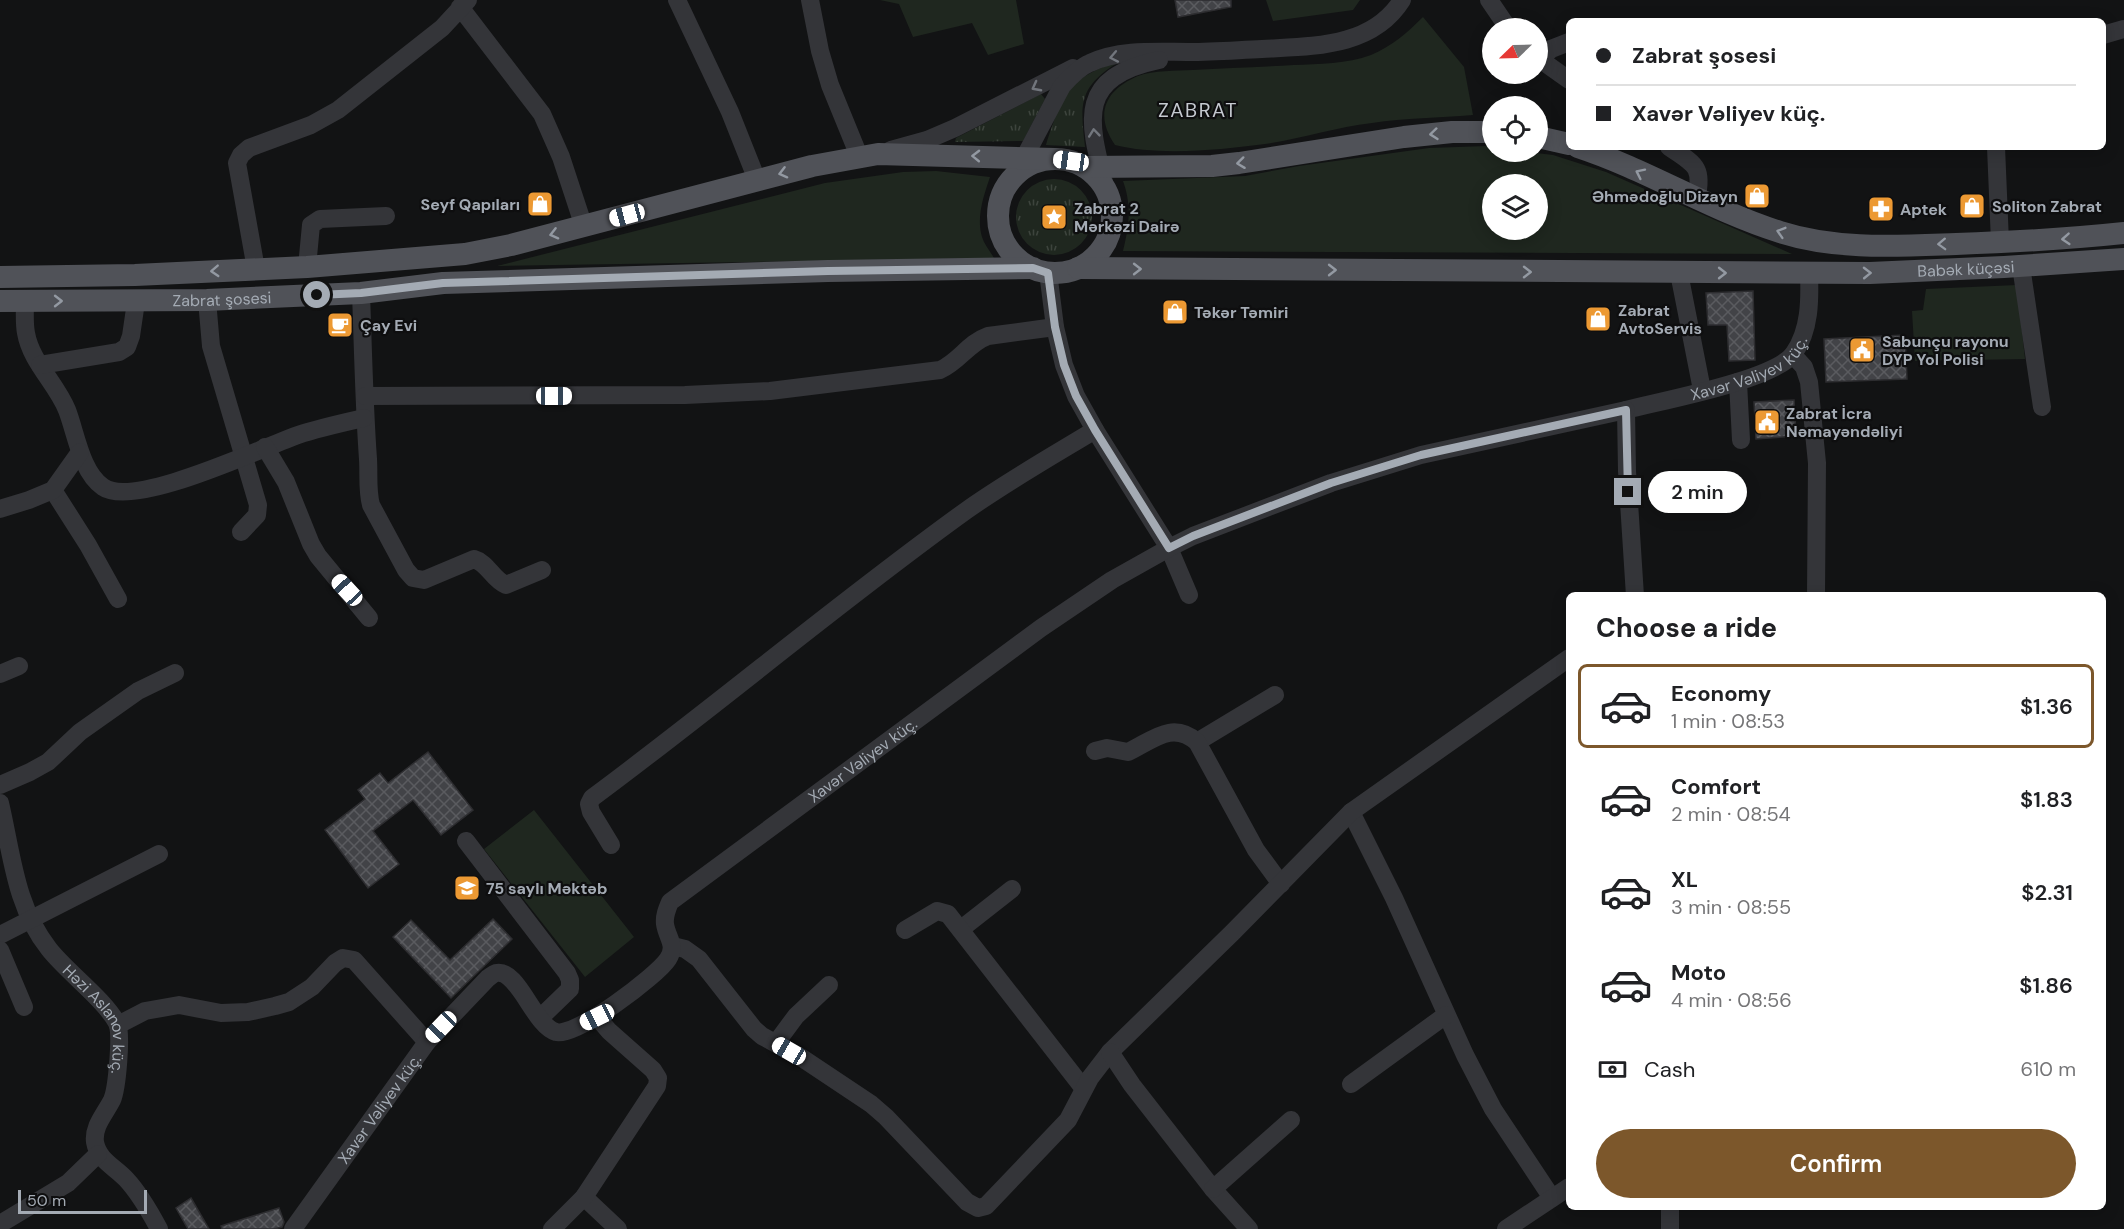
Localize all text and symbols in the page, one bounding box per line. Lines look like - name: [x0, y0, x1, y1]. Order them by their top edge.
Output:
- north arrow: [1482, 18, 1548, 84]
- map controls: [1482, 18, 1548, 240]
- text: Zabrat şosesi: [1632, 41, 1776, 70]
- one-way arrow: [1109, 50, 1119, 63]
- one-way arrow: [1032, 80, 1042, 91]
- button: locate: [1482, 96, 1548, 162]
- district label: ZABRAT: [1158, 97, 1238, 123]
- text: Xavər Vəliyev küç.: [1632, 99, 1825, 128]
- one-way arrow: [1430, 127, 1439, 140]
- one-way arrow: [1088, 128, 1101, 137]
- one-way arrow: [971, 149, 980, 162]
- car: [1052, 150, 1090, 172]
- one-way arrow: [1237, 156, 1246, 168]
- one-way arrow: [778, 166, 788, 179]
- one-way arrow: [1636, 168, 1647, 180]
- button: layers: [1482, 174, 1548, 240]
- shop icon: Əhmədoğlu Dizayn: [1742, 181, 1772, 211]
- place label: Əhmədoğlu Dizayn: [1592, 186, 1738, 207]
- shop icon: Seyf Qapıları: [525, 189, 555, 219]
- shop icon: Soliton Zabrat: [1957, 191, 1987, 221]
- place label: Seyf Qapıları: [421, 194, 520, 215]
- pharmacy icon: Aptek: [1866, 194, 1896, 224]
- place label: Soliton Zabrat: [1992, 196, 2102, 217]
- place label: Zabrat 2 Mərkəzi Dairə: [1074, 198, 1180, 237]
- place label: Aptek: [1900, 199, 1948, 220]
- car: [607, 202, 647, 228]
- place icon: Zabrat 2 Mərkəzi Dairə: [1039, 202, 1069, 232]
- one-way arrow: [549, 227, 559, 240]
- one-way arrow: [1776, 227, 1787, 239]
- one-way arrow: [2061, 232, 2070, 245]
- one-way arrow: [1937, 238, 1946, 251]
- street label: Babək küçəsi: [1917, 256, 2015, 282]
- one-way arrow: [1132, 263, 1141, 275]
- one-way arrow: [211, 264, 220, 277]
- one-way arrow: [1327, 264, 1336, 276]
- one-way arrow: [1522, 266, 1531, 278]
- one-way arrow: [1717, 267, 1726, 279]
- one-way arrow: [1863, 267, 1872, 279]
- route start: [303, 281, 330, 308]
- street label: Zabrat şosesi: [172, 287, 272, 311]
- one-way arrow: [54, 295, 63, 307]
- shop icon: Təkər Təmiri: [1160, 297, 1190, 327]
- place label: Zabrat AvtoServis: [1618, 300, 1702, 339]
- place label: Təkər Təmiri: [1194, 302, 1288, 323]
- shop icon: Zabrat AvtoServis: [1583, 304, 1613, 334]
- cafe icon: Çay Evi: [325, 310, 355, 340]
- place label: Çay Evi: [360, 315, 417, 336]
- place label: Sabunçu rayonu DYP Yol Polisi: [1882, 331, 2009, 370]
- street label: Xavər Vəliyev küç.: [1688, 334, 1812, 405]
- public building icon: Sabunçu rayonu DYP Yol Polisi: [1847, 335, 1877, 365]
- car: [536, 387, 572, 405]
- place label: Zabrat İcra Nəmayəndəliyi: [1786, 403, 1903, 442]
- public building icon: Zabrat İcra Nəmayəndəliyi: [1752, 407, 1782, 437]
- callout: 2 min: [1649, 471, 1748, 513]
- route end: [1614, 478, 1641, 505]
- text: 2 min: [1671, 479, 1724, 505]
- car: [328, 571, 366, 609]
- text: Choose a ride: [1596, 610, 1777, 645]
- icon: car: [1599, 679, 1653, 733]
- text: Economy: [1671, 679, 1771, 708]
- text: $1.36: [2020, 692, 2073, 721]
- text: 1 min · 08:53: [1671, 708, 1785, 734]
- street label: Xavər Vəliyev küç.: [804, 713, 921, 808]
- icon: car: [1599, 772, 1653, 826]
- text: Comfort: [1671, 772, 1761, 801]
- text: $1.83: [2020, 785, 2073, 814]
- text: 2 min · 08:54: [1671, 801, 1791, 827]
- icon: car: [1599, 865, 1653, 919]
- text: XL: [1671, 865, 1698, 894]
- school or university icon: 75 saylı Məktəb: [452, 873, 482, 903]
- place label: 75 saylı Məktəb: [486, 878, 607, 899]
- text: $2.31: [2021, 878, 2073, 907]
- text: 3 min · 08:55: [1671, 894, 1791, 920]
- icon: car: [1599, 958, 1653, 1012]
- text: Moto: [1671, 958, 1726, 987]
- street label: Həzi Aslanov küç.: [58, 960, 129, 1075]
- text: $1.86: [2019, 971, 2073, 1000]
- text: 4 min · 08:56: [1671, 987, 1792, 1013]
- car: [577, 1001, 617, 1033]
- car: [422, 1008, 460, 1046]
- car: [769, 1034, 809, 1068]
- street label: Xavər Vəliyev küç.: [333, 1050, 426, 1168]
- icon: cash: [1596, 1053, 1629, 1086]
- text: Cash: [1644, 1055, 1695, 1084]
- text: 610 m: [2020, 1056, 2076, 1082]
- button: Confirm: [1596, 1129, 2076, 1198]
- scale bar: [18, 1187, 147, 1214]
- text: 50 m: [27, 1190, 66, 1211]

